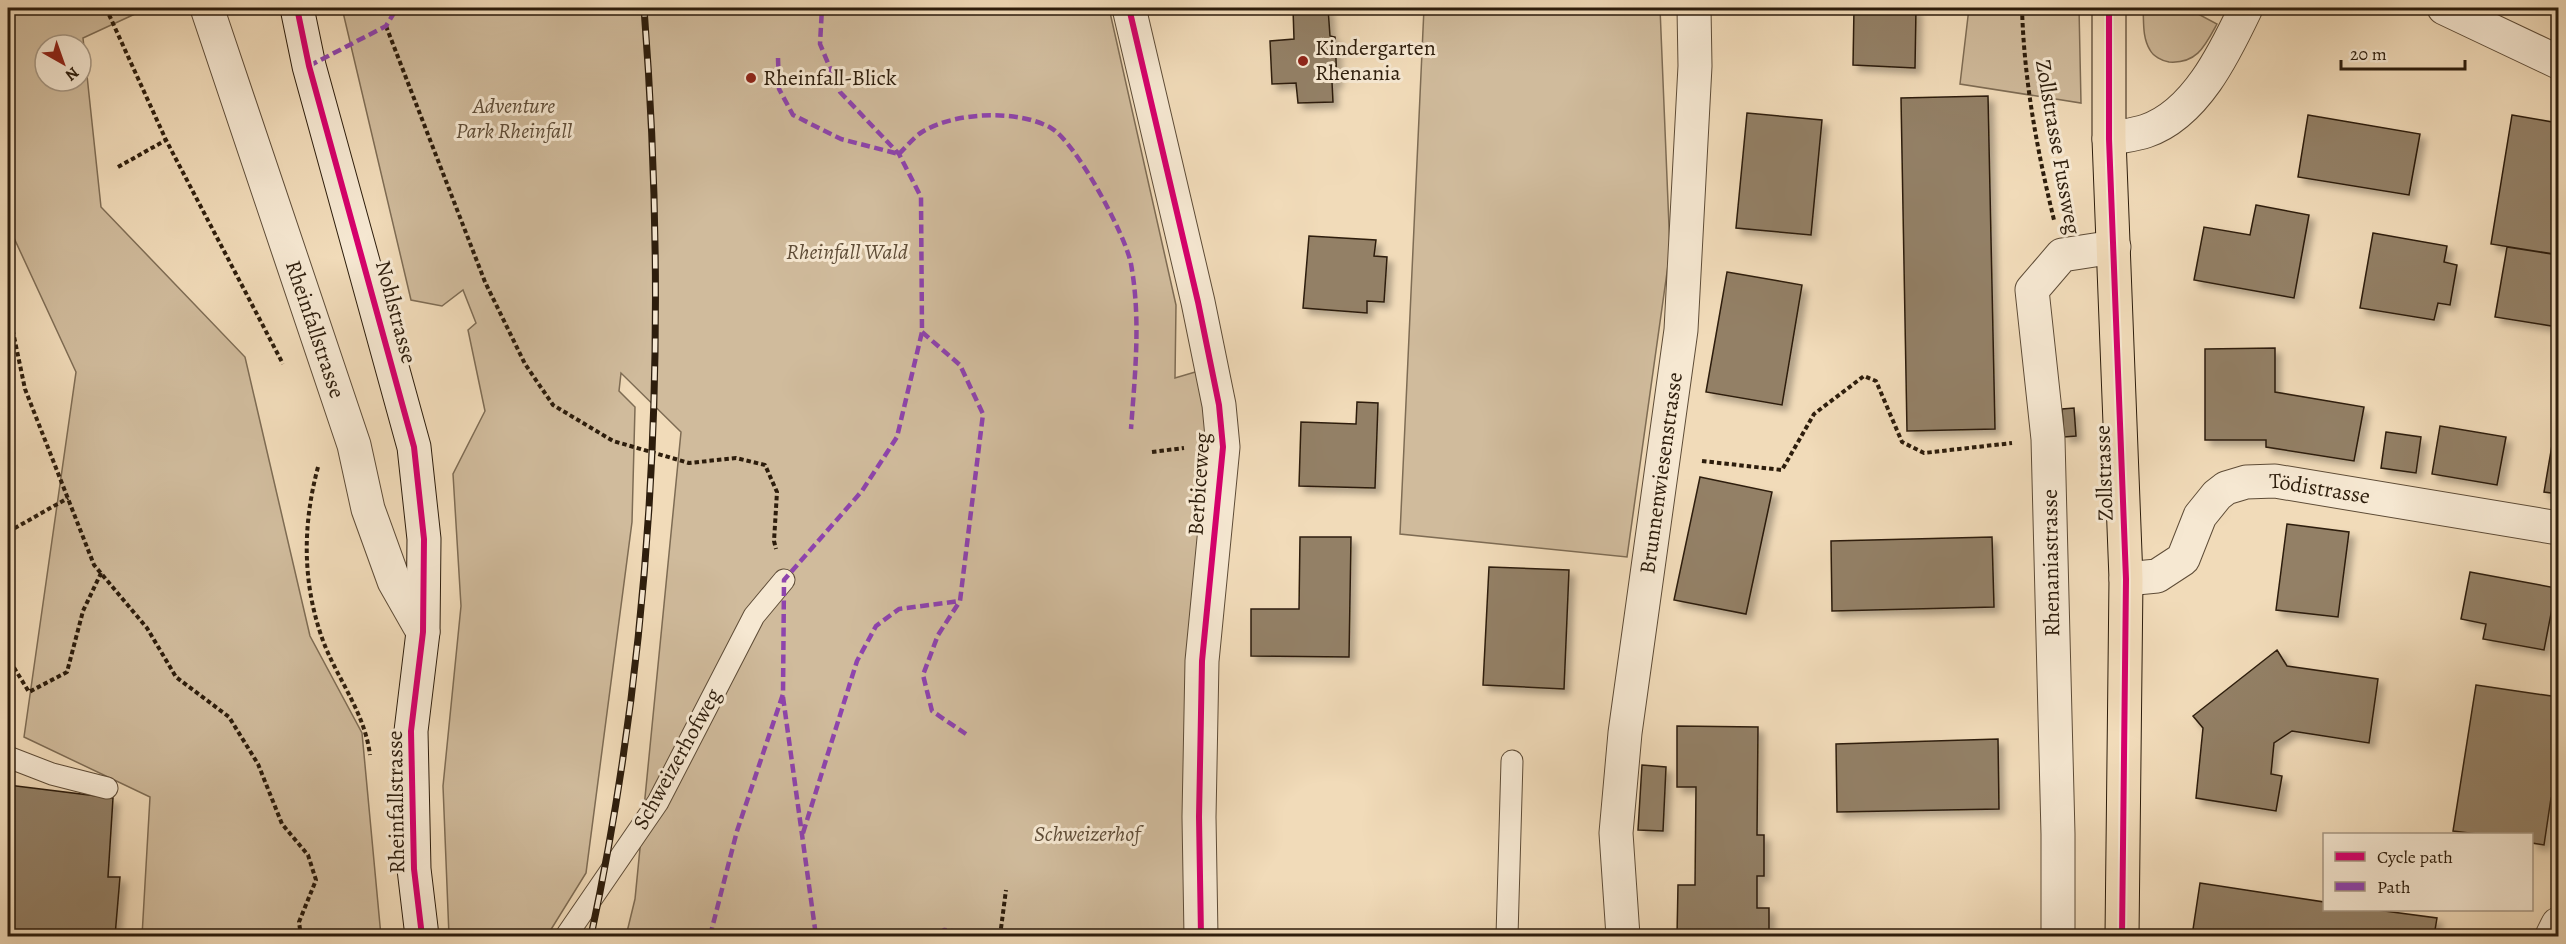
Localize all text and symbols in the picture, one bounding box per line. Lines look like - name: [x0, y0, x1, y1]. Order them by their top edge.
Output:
- north arrow: [33, 33, 93, 93]
- place label: Kindergarten Rhenania: [1315, 33, 1436, 88]
- scale bar: [2341, 33, 2466, 71]
- text: 20 m: [2350, 42, 2387, 66]
- marker: Kindergarten Rhenania: [1296, 54, 1310, 68]
- street label: Zollstrasse Fussweg: [2028, 57, 2088, 237]
- text: N: [60, 62, 84, 86]
- place label: Rheinfall-Blick: [763, 63, 897, 93]
- marker: Rheinfall-Blick: [744, 71, 758, 85]
- park label: Adventure Park Rheinfall: [456, 91, 573, 146]
- park label: Rheinfall Wald: [786, 237, 908, 267]
- street label: Rheinfallstrasse: [278, 257, 352, 402]
- street label: Nohlstrasse: [368, 257, 424, 367]
- street label: Brunnenwiesenstrasse: [1632, 370, 1690, 576]
- street label: Zollstrasse: [2087, 425, 2121, 521]
- street label: Berbiceweg: [1180, 431, 1218, 537]
- street label: Tödistrasse: [2269, 466, 2372, 512]
- street label: Rhenaniastrasse: [2035, 489, 2067, 637]
- street label: Schweizerhofweg: [626, 683, 728, 835]
- street label: Rheinfallstrasse: [380, 730, 412, 874]
- park label: Schweizerhof: [1034, 819, 1144, 849]
- legend: [2323, 833, 2533, 911]
- text: Cycle path: [2377, 845, 2453, 869]
- text: Path: [2377, 875, 2411, 899]

